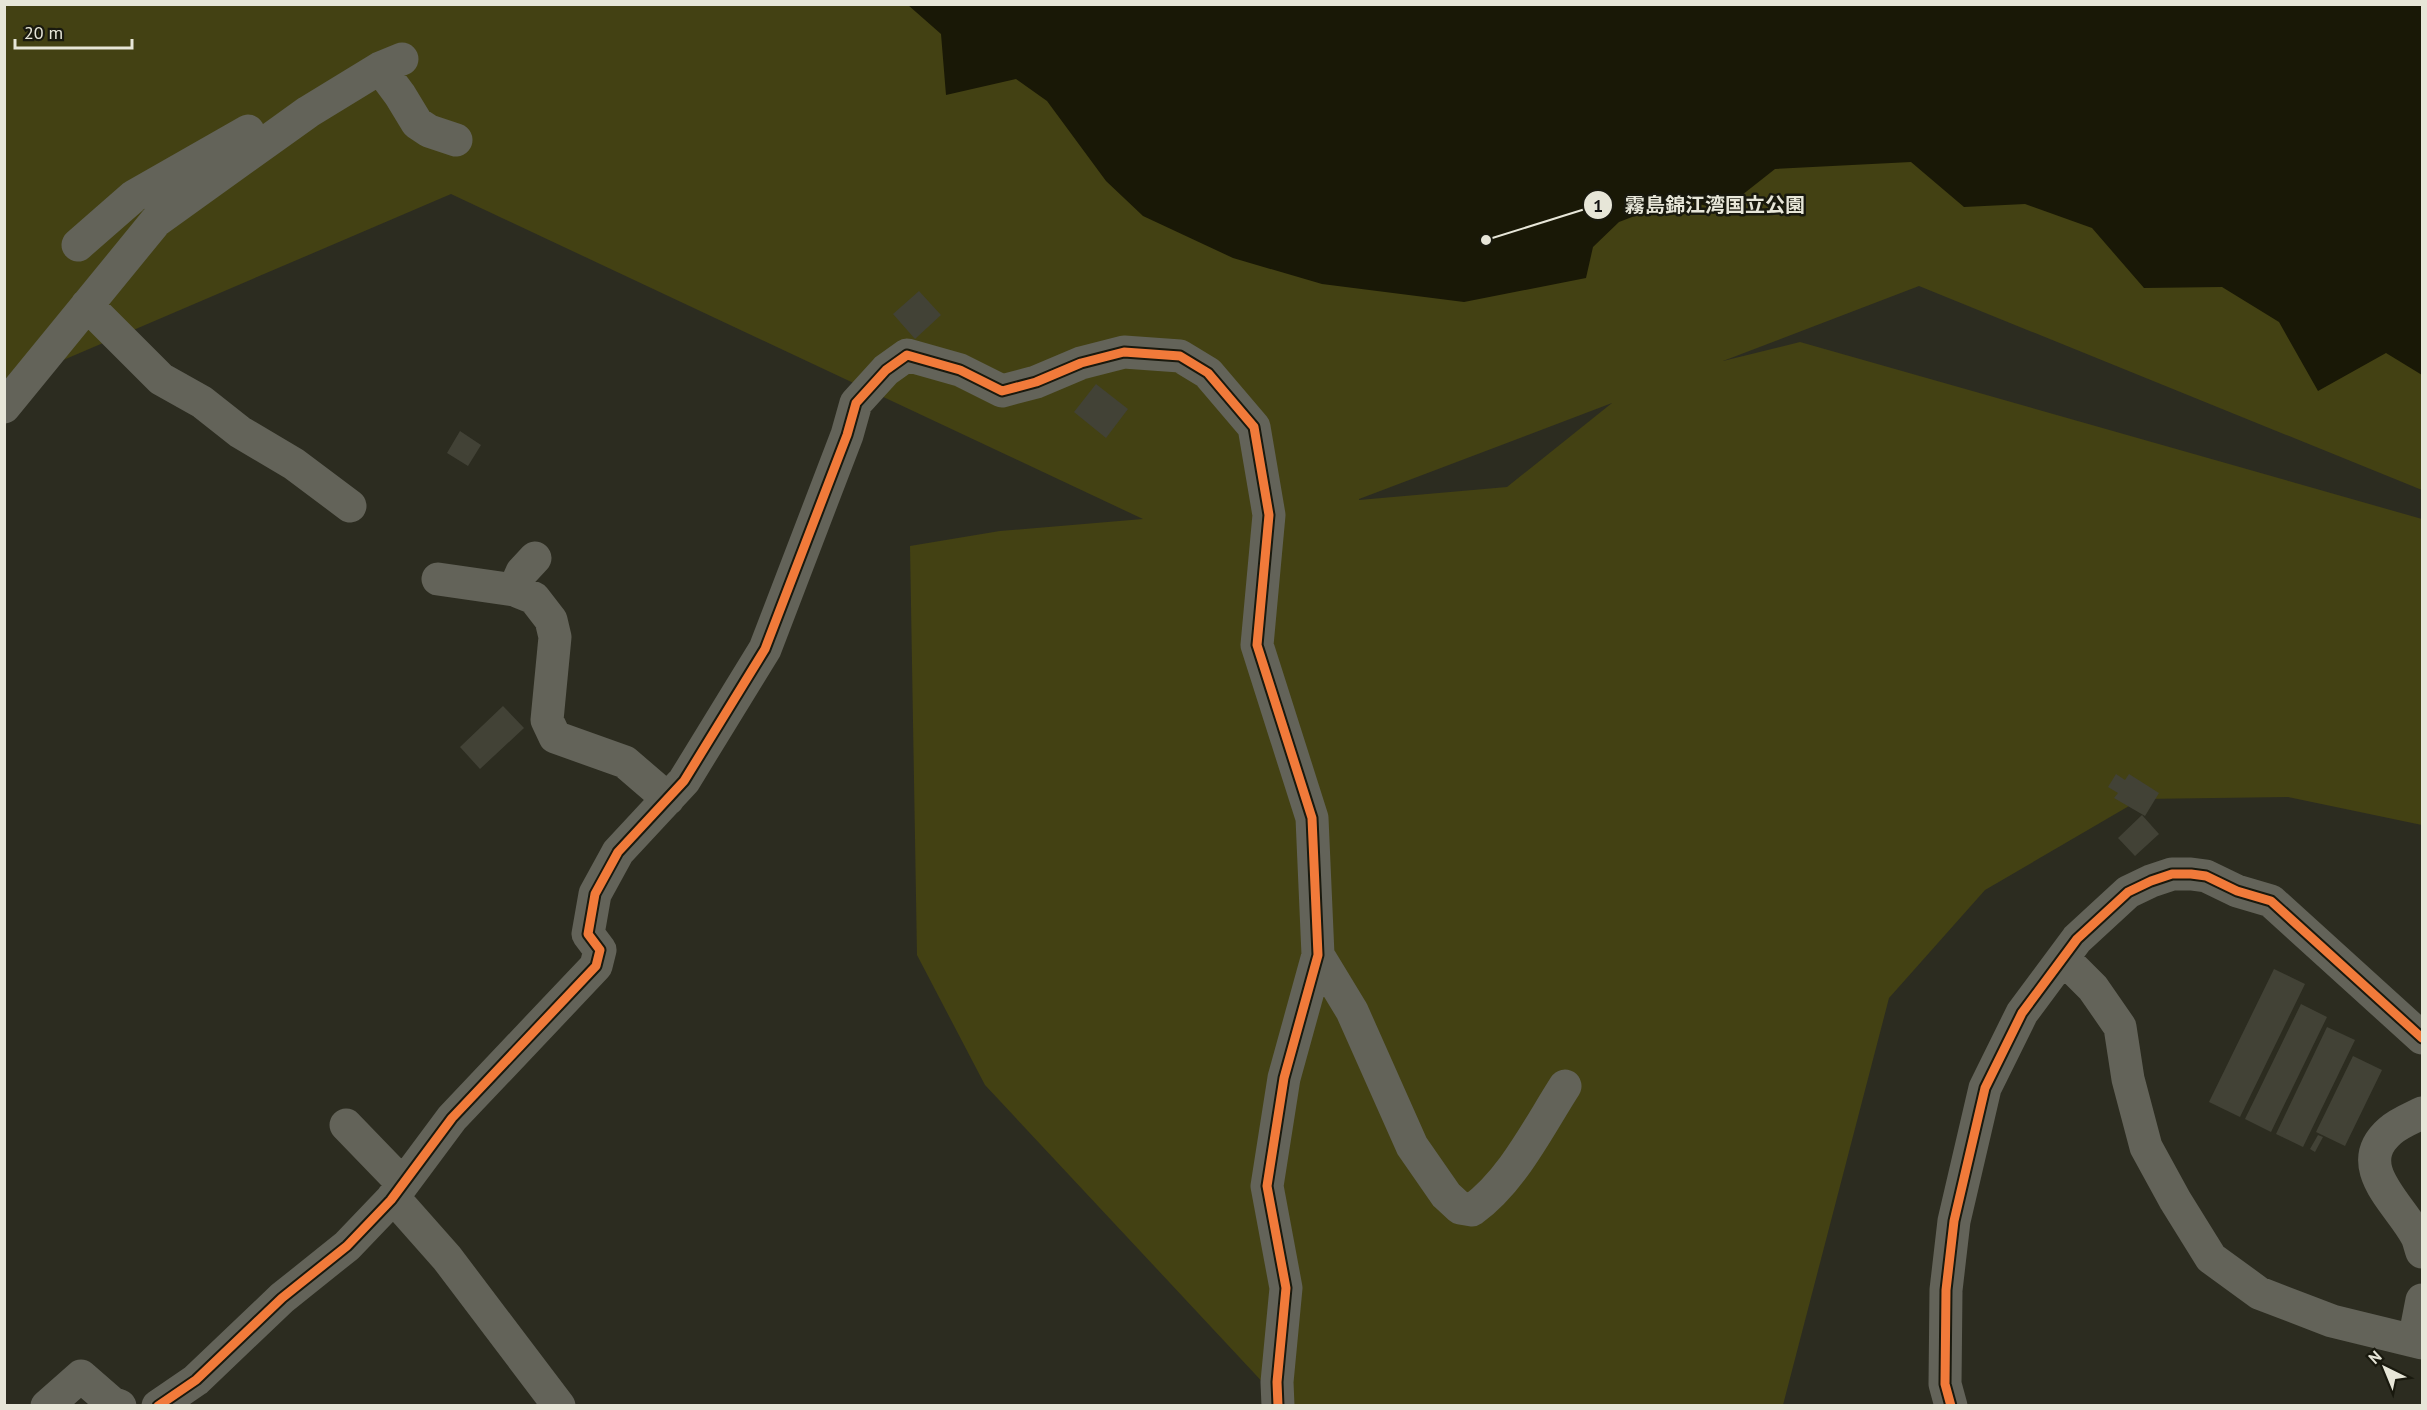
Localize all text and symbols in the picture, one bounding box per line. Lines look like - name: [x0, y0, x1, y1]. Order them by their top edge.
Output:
- scale bar: [15, 12, 132, 50]
- text: 20 m: [24, 21, 63, 44]
- callout: 霧島錦江湾国立公園: [1583, 186, 1817, 224]
- text: 霧島錦江湾国立公園: [1625, 192, 1805, 218]
- text: 1: [1593, 194, 1603, 217]
- north arrow: [2355, 1338, 2415, 1398]
- text: N: [2364, 1346, 2385, 1368]

